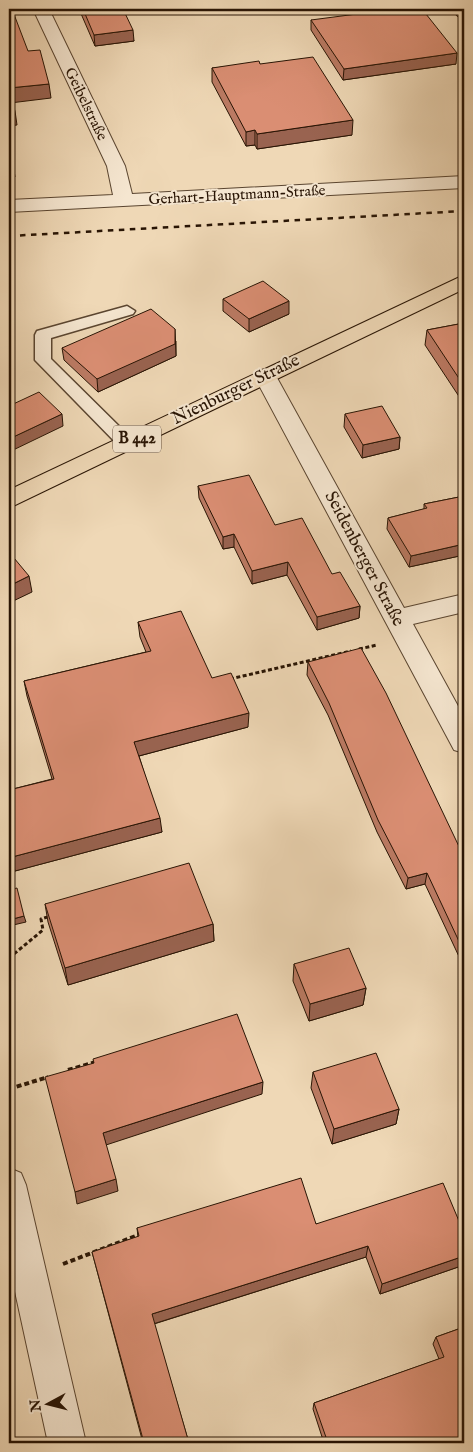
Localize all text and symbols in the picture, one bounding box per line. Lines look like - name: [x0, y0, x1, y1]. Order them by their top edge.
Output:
- street label: Geibelstraße: [60, 64, 112, 144]
- street label: Gerhart-Hauptmann-Straße: [148, 181, 326, 209]
- street label: Nienburger Straße: [168, 349, 304, 431]
- road number: B 442: [113, 426, 161, 452]
- street label: Seidenberger Straße: [319, 487, 409, 631]
- north arrow: [22, 1380, 72, 1430]
- text: N: [26, 1398, 46, 1414]

